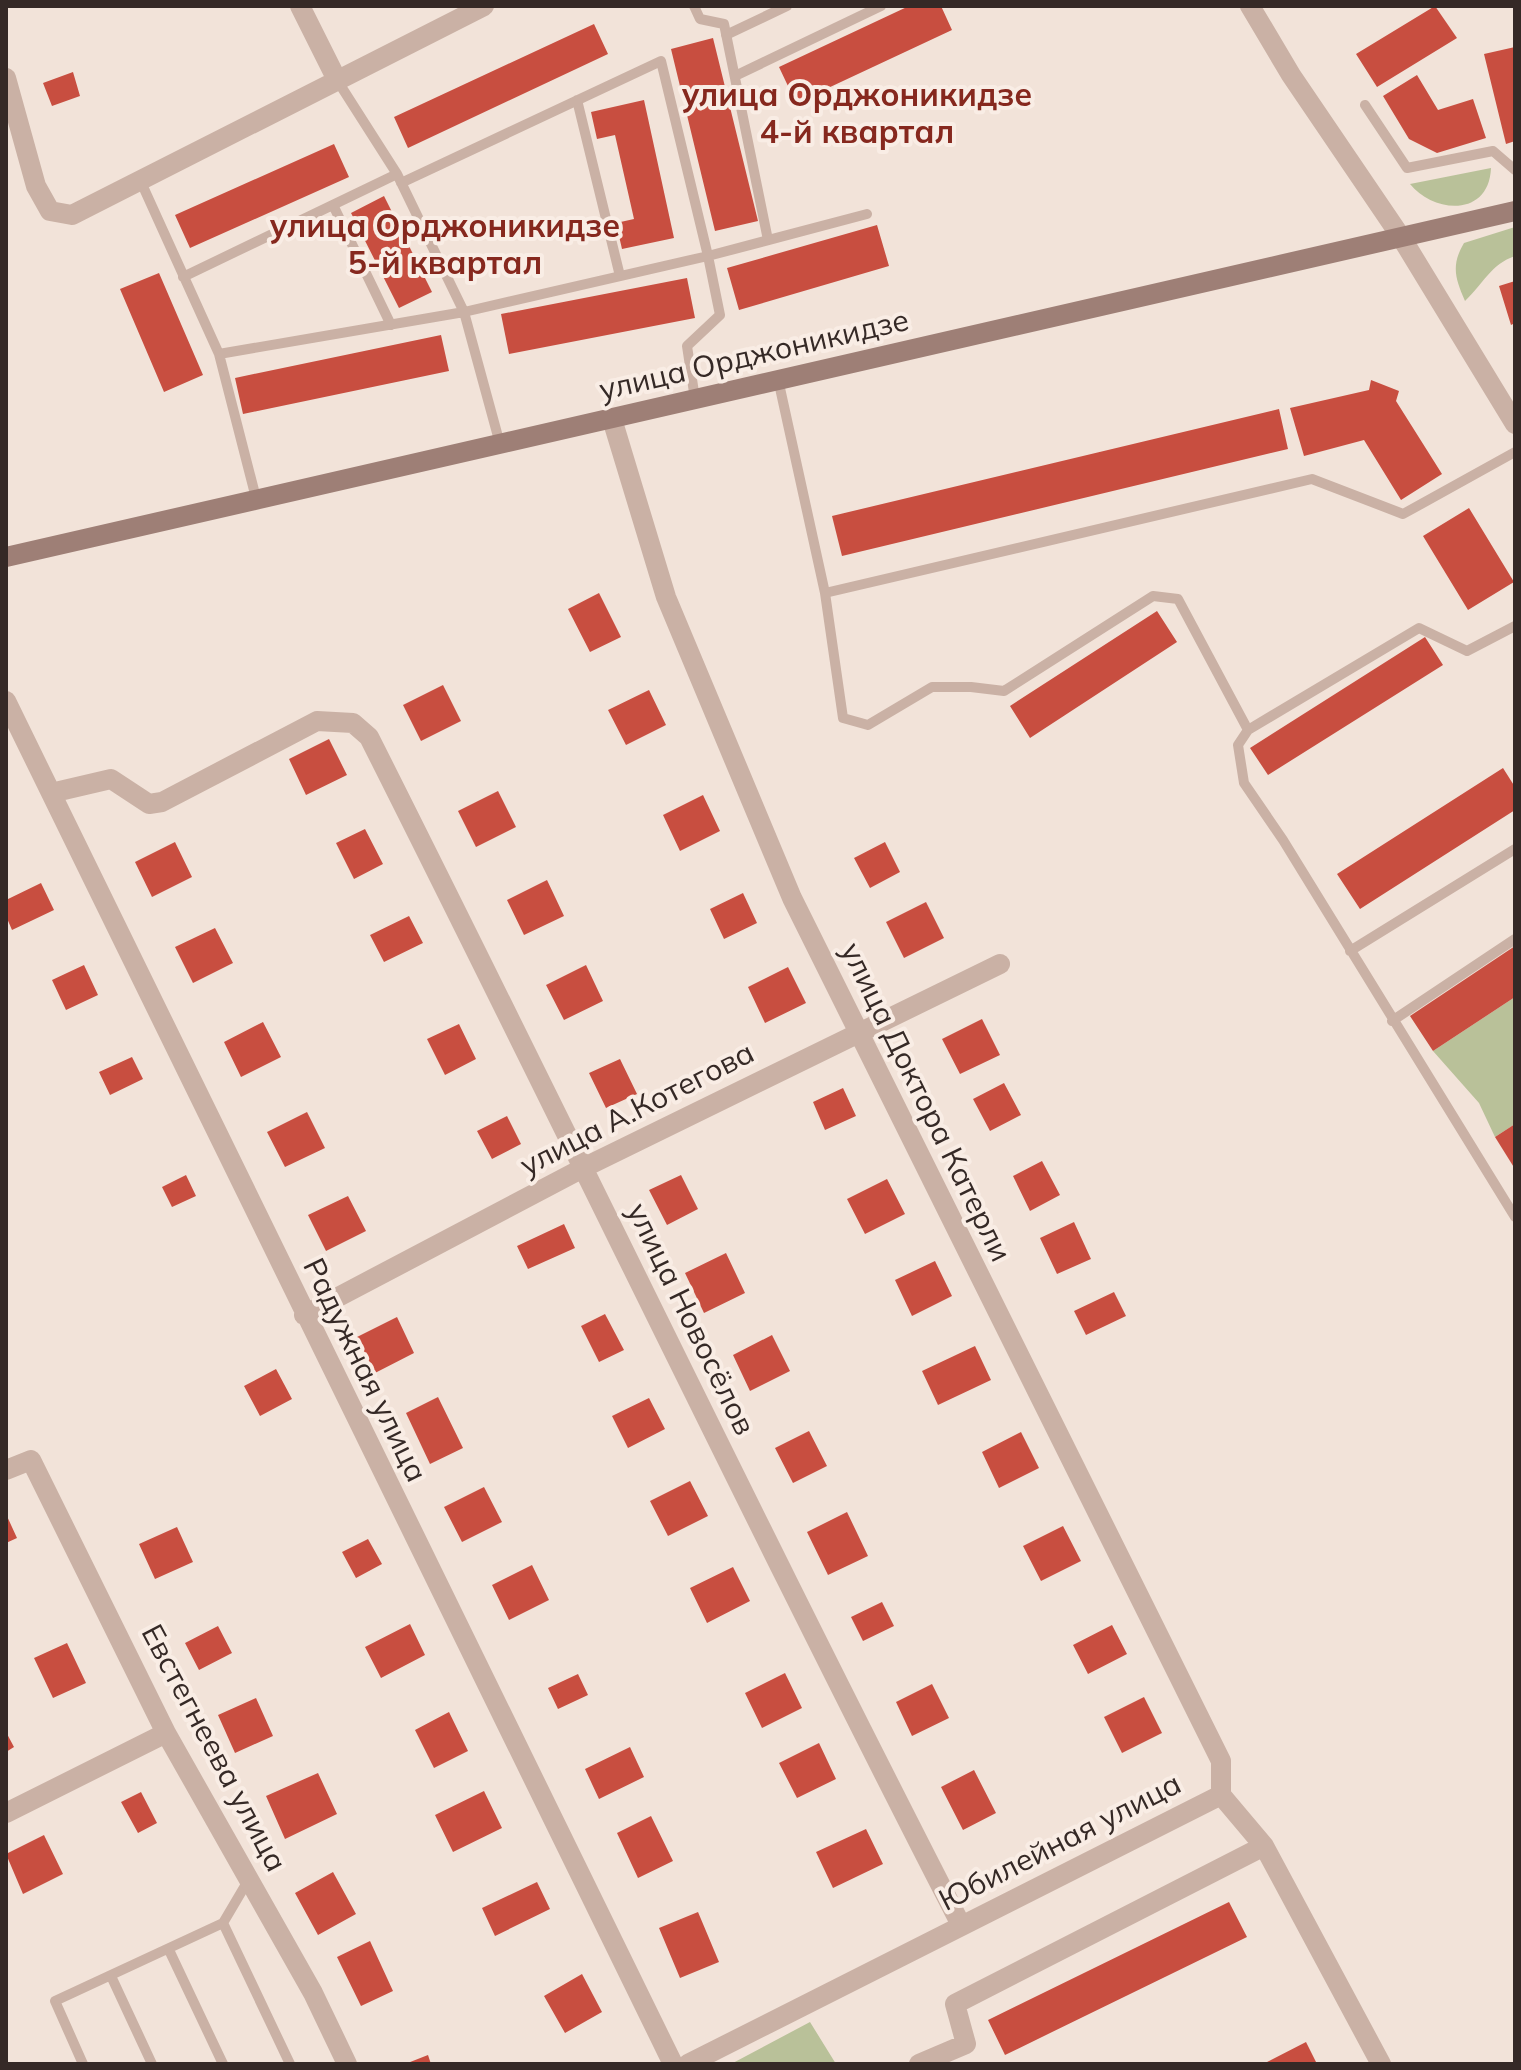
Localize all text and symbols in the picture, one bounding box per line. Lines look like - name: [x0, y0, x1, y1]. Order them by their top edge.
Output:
- district label: улица Орджоникидзе 4-й квартал: [682, 74, 1032, 151]
- district label: улица Орджоникидзе 5-й квартал: [270, 205, 620, 282]
- street label: улица Орджоникидзе: [595, 300, 912, 408]
- street label: улица Доктора Катерли: [833, 936, 1021, 1267]
- street label: улица А.Котегова: [513, 1033, 760, 1184]
- street label: улица Новосёлов: [619, 1196, 765, 1441]
- street label: Радужная улица: [295, 1252, 436, 1488]
- street label: Евстегнеева улица: [134, 1617, 296, 1878]
- street label: Юбилейная улица: [932, 1764, 1187, 1919]

